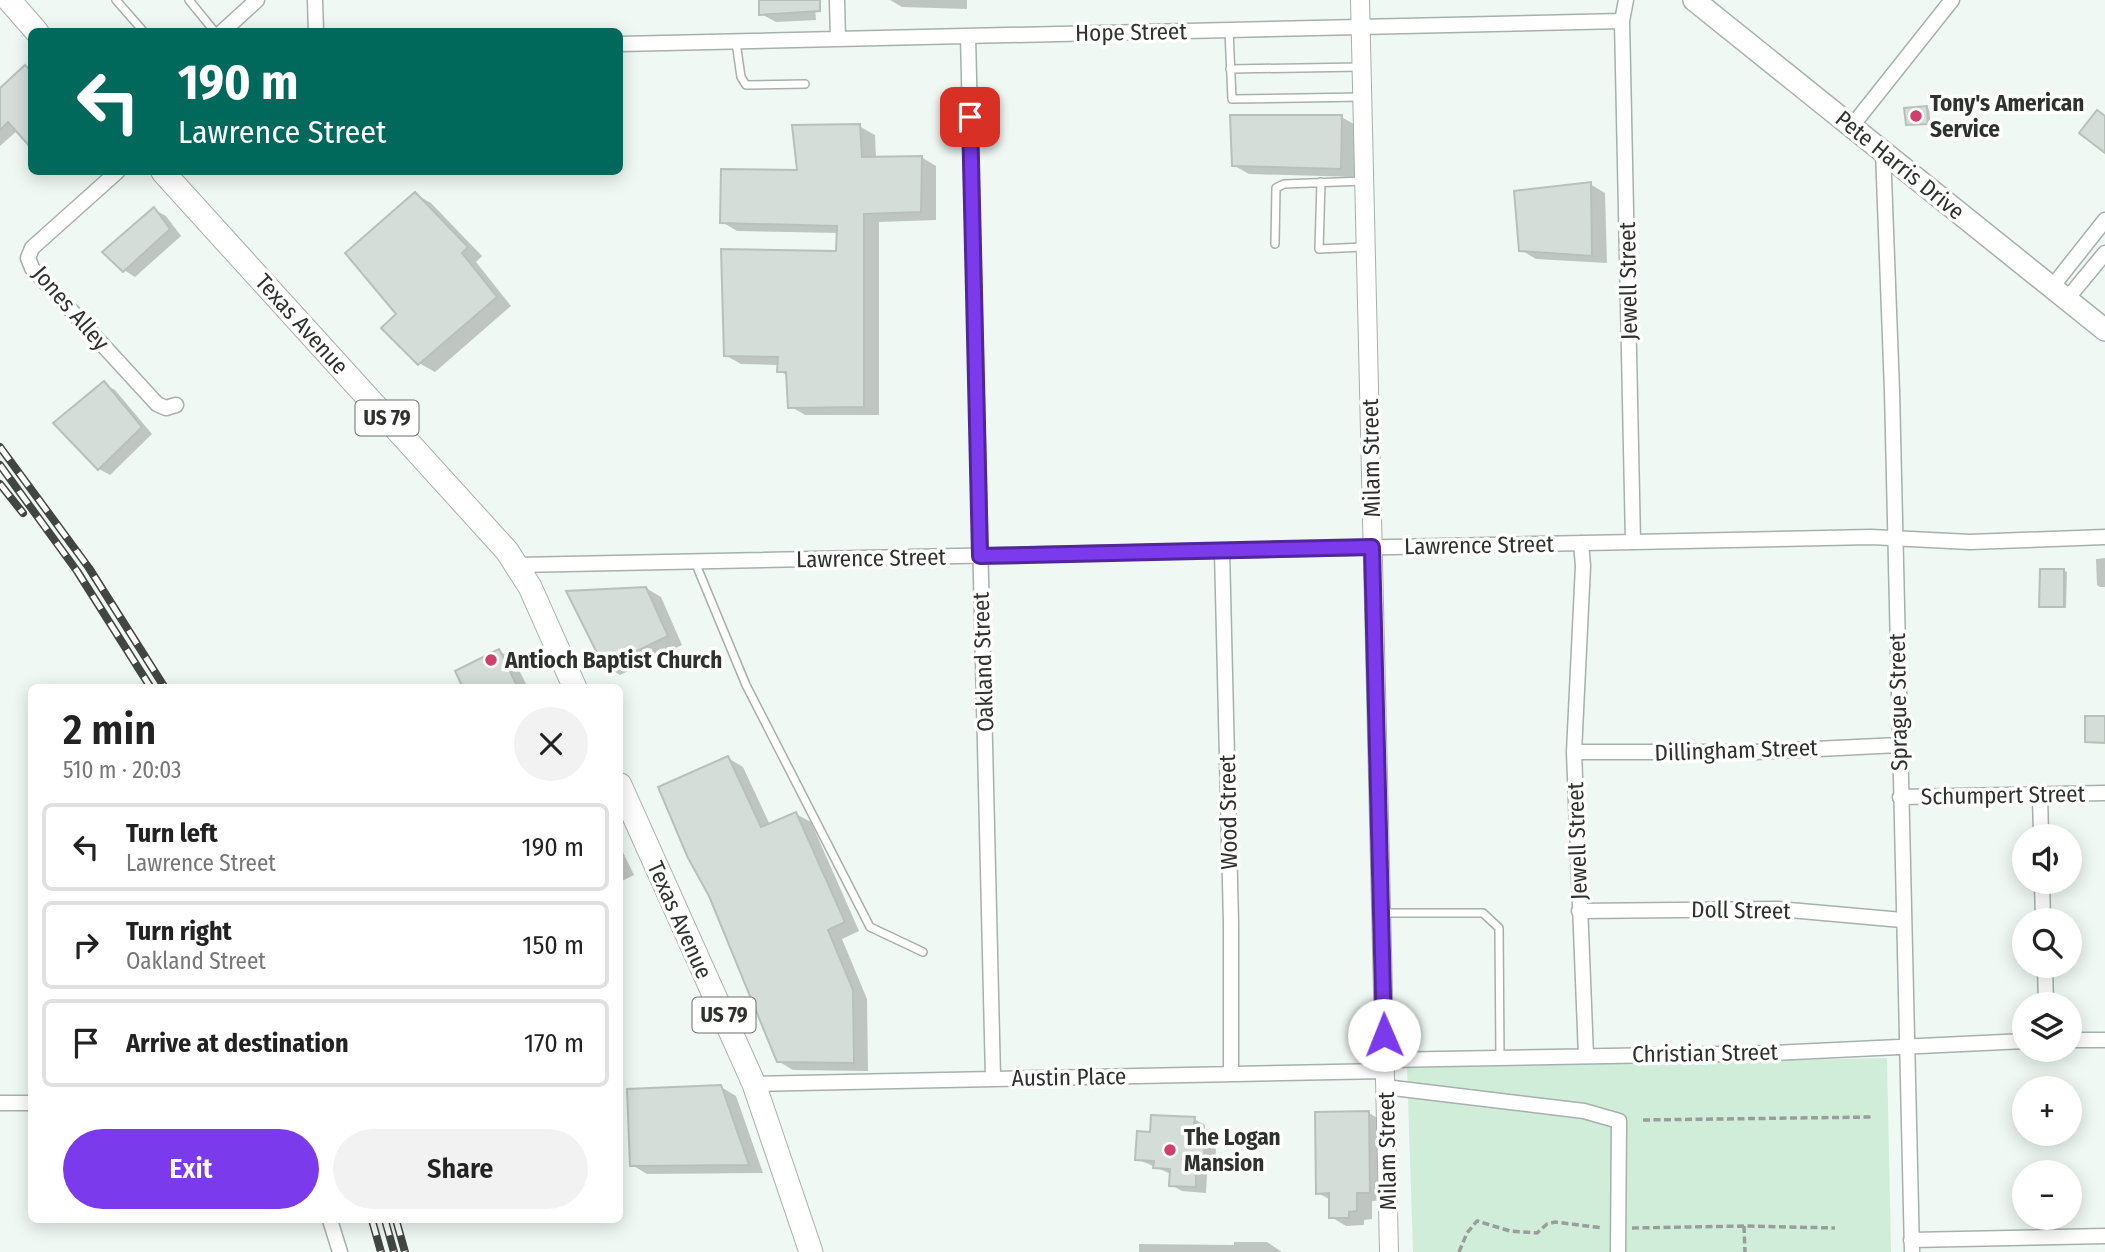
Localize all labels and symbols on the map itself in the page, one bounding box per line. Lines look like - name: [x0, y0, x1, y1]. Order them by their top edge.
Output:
- street label: Hope Street: [1075, 17, 1188, 47]
- pin: [940, 87, 1000, 147]
- place label: Tony's American Service: [1930, 89, 2084, 143]
- street label: Pete Harris Drive: [1830, 105, 1970, 225]
- marker: Tony's American Service: [1908, 108, 1924, 124]
- street label: Jewell Street: [1613, 221, 1643, 340]
- street label: Jones Alley: [27, 260, 116, 357]
- street label: Texas Avenue: [250, 268, 354, 380]
- street label: Milam Street: [1356, 398, 1386, 518]
- road number: US 79: [356, 400, 418, 436]
- street label: Lawrence Street: [1404, 530, 1555, 560]
- street label: Lawrence Street: [796, 543, 947, 573]
- street label: Oakland Street: [967, 591, 999, 732]
- street label: Sprague Street: [1883, 632, 1913, 771]
- place label: Antioch Baptist Church: [504, 646, 722, 674]
- marker: Antioch Baptist Church: [483, 652, 499, 668]
- street label: Dillingham Street: [1654, 733, 1818, 767]
- street label: Wood Street: [1213, 754, 1243, 870]
- street label: Schumpert Street: [1921, 780, 2086, 810]
- street label: Jewell Street: [1561, 781, 1593, 901]
- street label: Texas Avenue: [642, 857, 718, 983]
- street label: Doll Street: [1691, 895, 1791, 925]
- road number: US 79: [692, 998, 756, 1032]
- position arrow: [1347, 998, 1421, 1072]
- street label: Christian Street: [1632, 1038, 1779, 1068]
- street label: Austin Place: [1011, 1062, 1127, 1092]
- street label: Milam Street: [1372, 1091, 1402, 1211]
- place label: The Logan Mansion: [1184, 1123, 1281, 1177]
- marker: The Logan Mansion: [1162, 1142, 1178, 1158]

